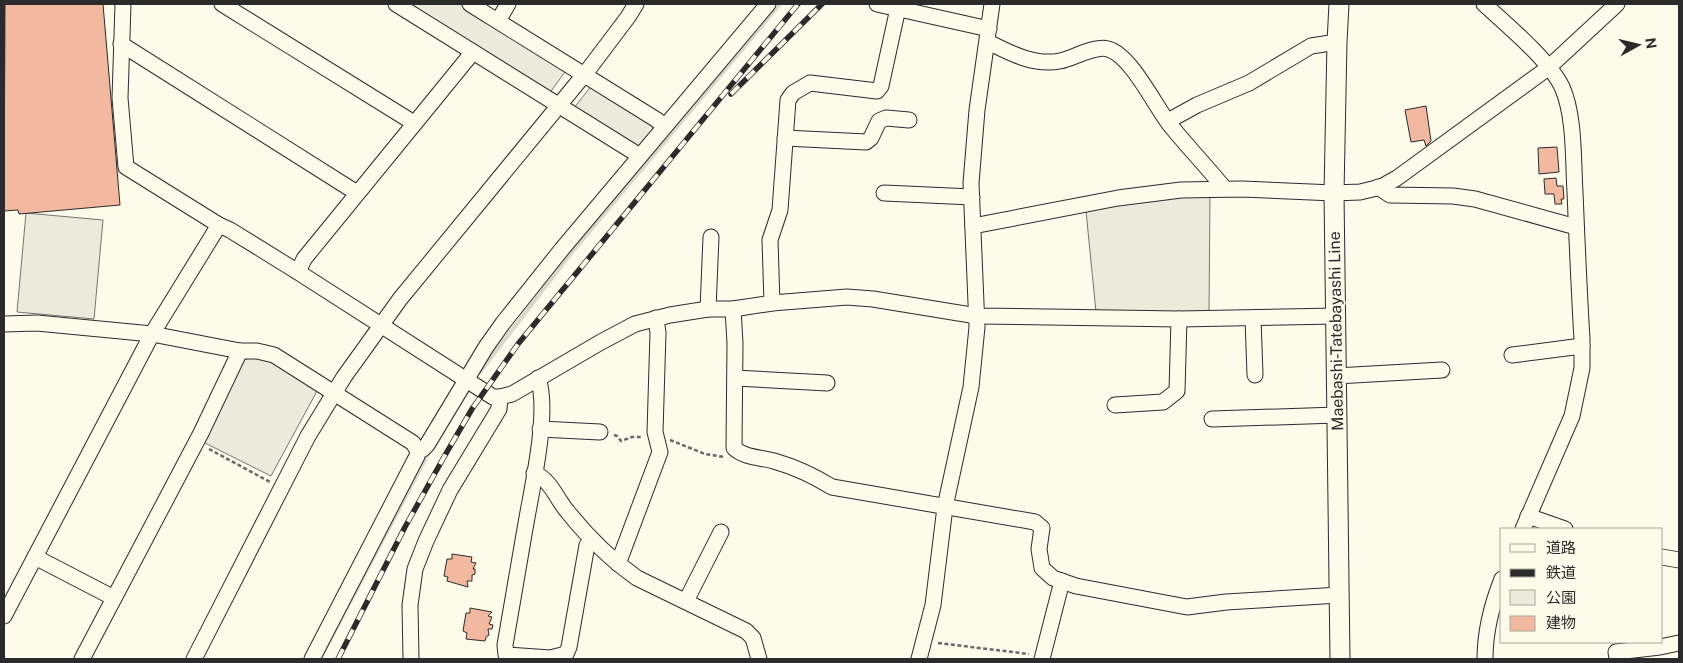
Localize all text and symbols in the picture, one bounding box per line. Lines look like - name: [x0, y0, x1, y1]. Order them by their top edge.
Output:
- north arrow: [1613, 20, 1663, 70]
- text: N: [1642, 37, 1660, 50]
- street label: Maebashi-Tatebayashi Line: [1325, 231, 1347, 431]
- legend: [1500, 528, 1663, 643]
- text: 道路: [1546, 539, 1576, 556]
- text: 鉄道: [1546, 564, 1576, 581]
- text: 公園: [1546, 589, 1576, 606]
- text: 建物: [1546, 614, 1576, 631]

